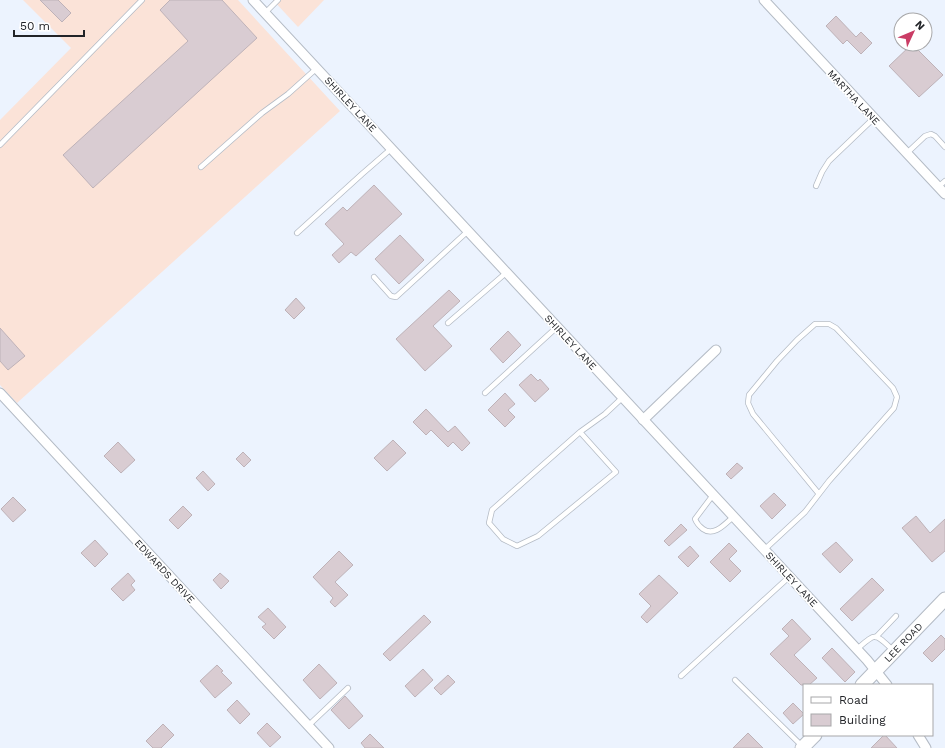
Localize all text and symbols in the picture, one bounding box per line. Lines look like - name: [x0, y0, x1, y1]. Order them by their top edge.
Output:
- scale bar: [14, 12, 84, 38]
- north arrow: [893, 12, 933, 52]
- text: N: [912, 18, 927, 33]
- text: 50 m: [20, 19, 50, 33]
- street label: MARTHA LANE: [825, 68, 882, 127]
- street label: SHIRLEY LANE: [322, 75, 379, 134]
- street label: SHIRLEY LANE: [542, 313, 599, 372]
- street label: EDWARDS DRIVE: [132, 537, 197, 605]
- street label: SHIRLEY LANE: [763, 550, 820, 609]
- street label: LEE ROAD: [882, 621, 925, 664]
- legend: [803, 684, 933, 736]
- text: Road: [839, 693, 868, 707]
- text: Building: [839, 713, 886, 727]

